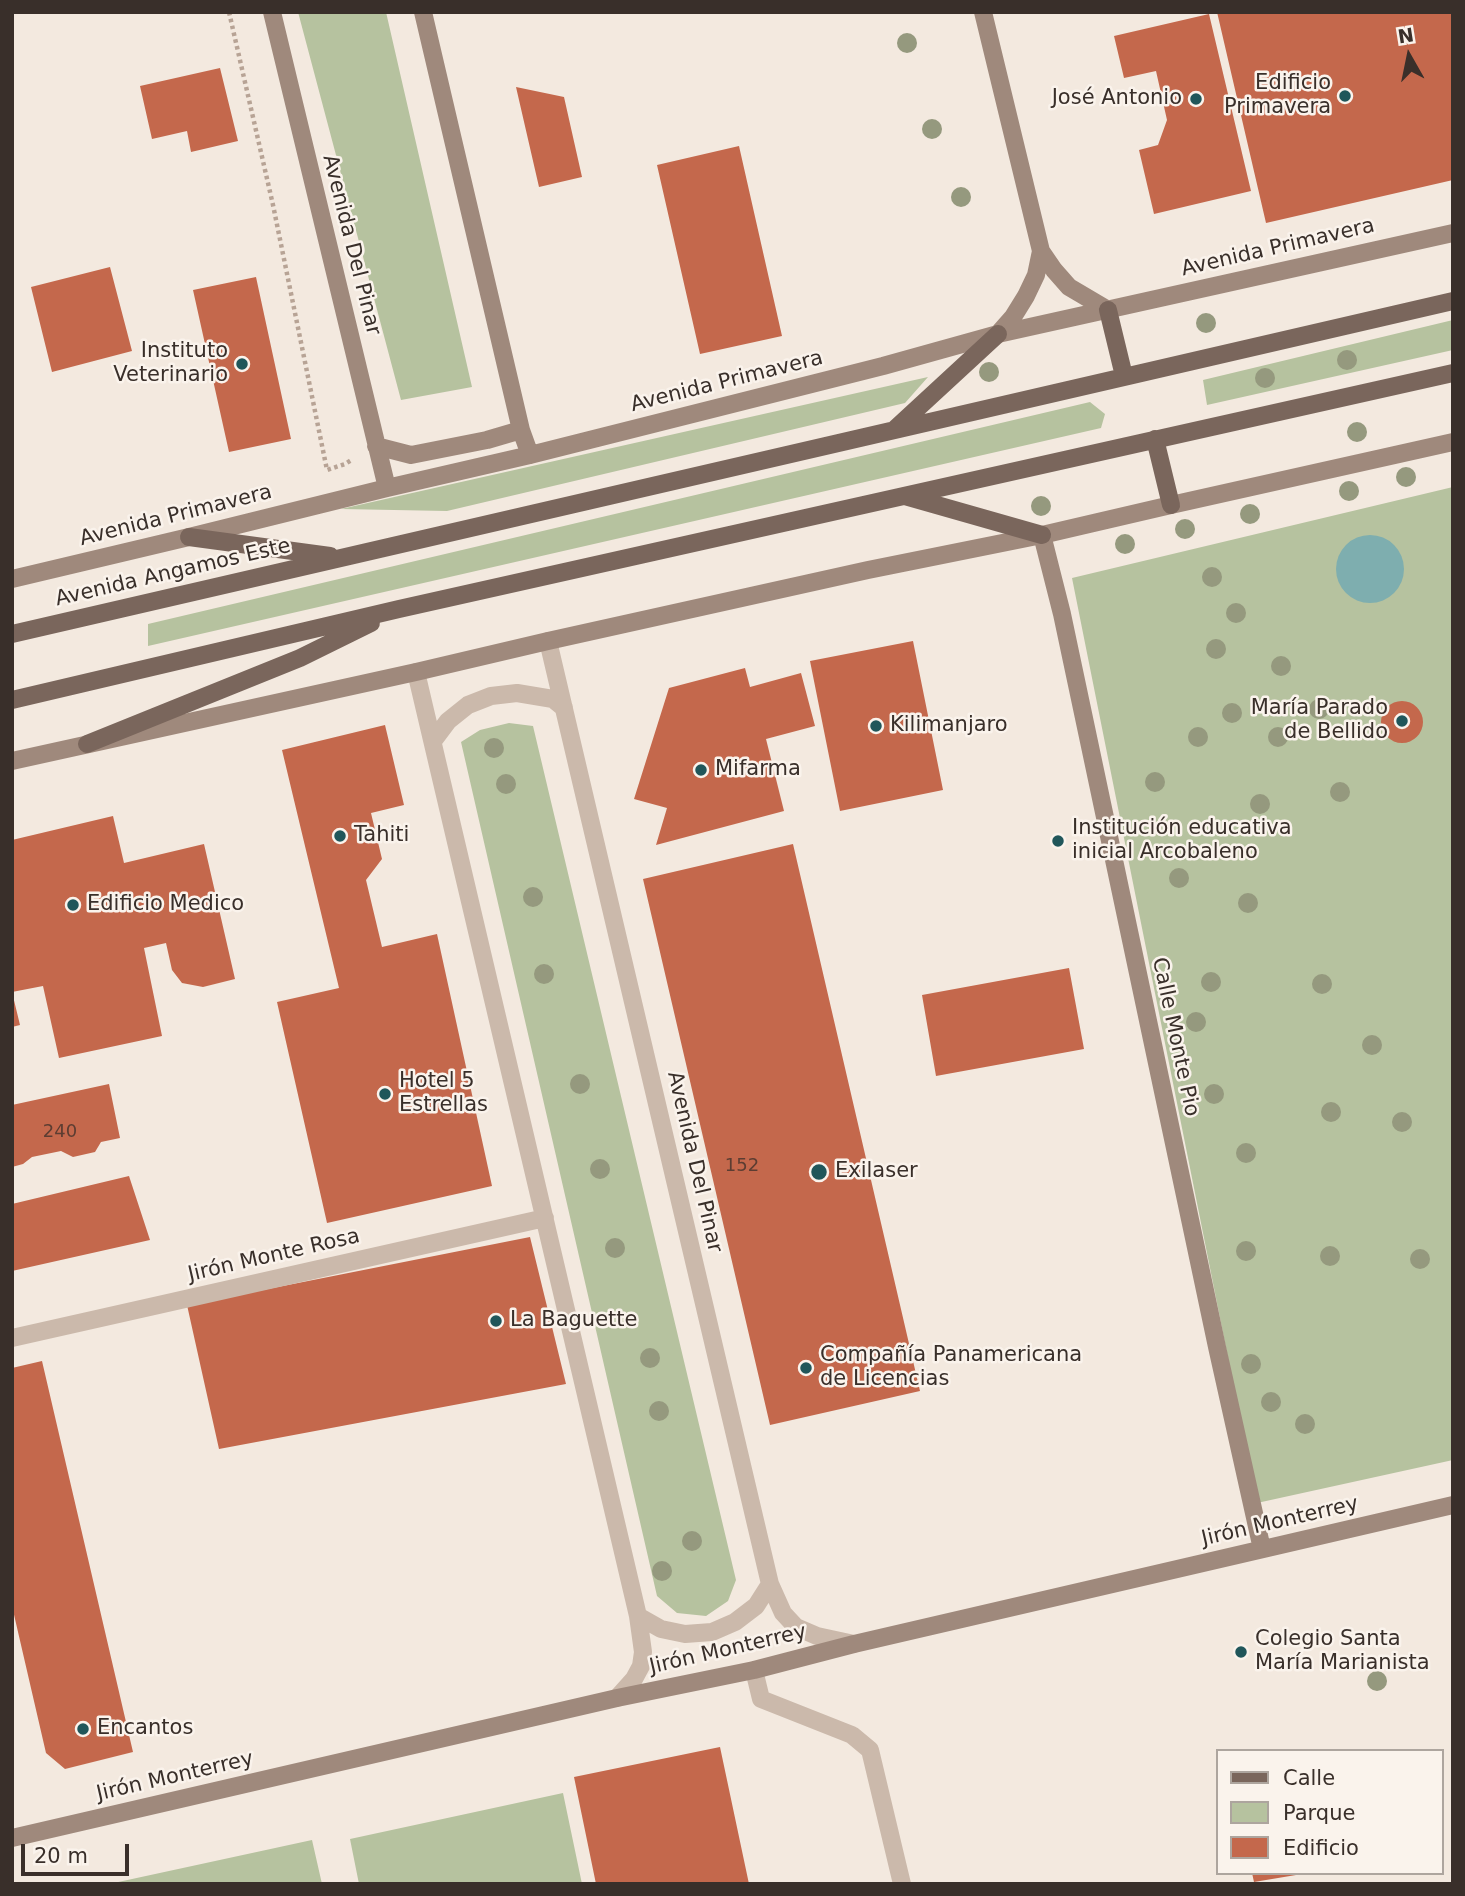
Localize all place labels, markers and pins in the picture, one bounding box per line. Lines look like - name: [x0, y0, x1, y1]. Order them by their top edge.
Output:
- place label: Edificio Primavera: [1224, 71, 1331, 121]
- place label: José Antonio: [1052, 86, 1182, 112]
- marker: Edificio Primavera: [1337, 88, 1353, 104]
- marker: José Antonio: [1188, 91, 1204, 107]
- place label: Instituto Veterinario: [113, 339, 228, 389]
- marker: Instituto Veterinario: [234, 356, 250, 372]
- place label: María Parado de Bellido: [1251, 696, 1388, 746]
- place label: Kilimanjaro: [890, 713, 1008, 739]
- marker: María Parado de Bellido: [1394, 713, 1410, 729]
- marker: Kilimanjaro: [868, 718, 884, 734]
- place label: Mifarma: [715, 757, 801, 783]
- marker: Mifarma: [693, 762, 709, 778]
- place label: Institución educativa inicial Arcobaleno: [1072, 816, 1292, 866]
- place label: Tahiti: [354, 823, 409, 849]
- marker: Tahiti: [332, 828, 348, 844]
- marker: Institución educativa inicial Arcobaleno: [1050, 833, 1066, 849]
- place label: Edificio Medico: [87, 892, 244, 918]
- marker: Edificio Medico: [65, 897, 81, 913]
- place label: Hotel 5 Estrellas: [399, 1069, 488, 1119]
- marker: Hotel 5 Estrellas: [377, 1086, 393, 1102]
- place label: Exilaser: [835, 1159, 918, 1185]
- marker: Exilaser: [809, 1162, 829, 1182]
- place label: La Baguette: [510, 1308, 637, 1334]
- marker: La Baguette: [488, 1313, 504, 1329]
- place label: Compañía Panamericana de Licencias: [820, 1343, 1082, 1393]
- marker: Compañía Panamericana de Licencias: [798, 1360, 814, 1376]
- place label: Colegio Santa María Marianista: [1255, 1627, 1430, 1677]
- marker: Colegio Santa María Marianista: [1233, 1644, 1249, 1660]
- place label: Encantos: [97, 1716, 193, 1742]
- marker: Encantos: [75, 1721, 91, 1737]

